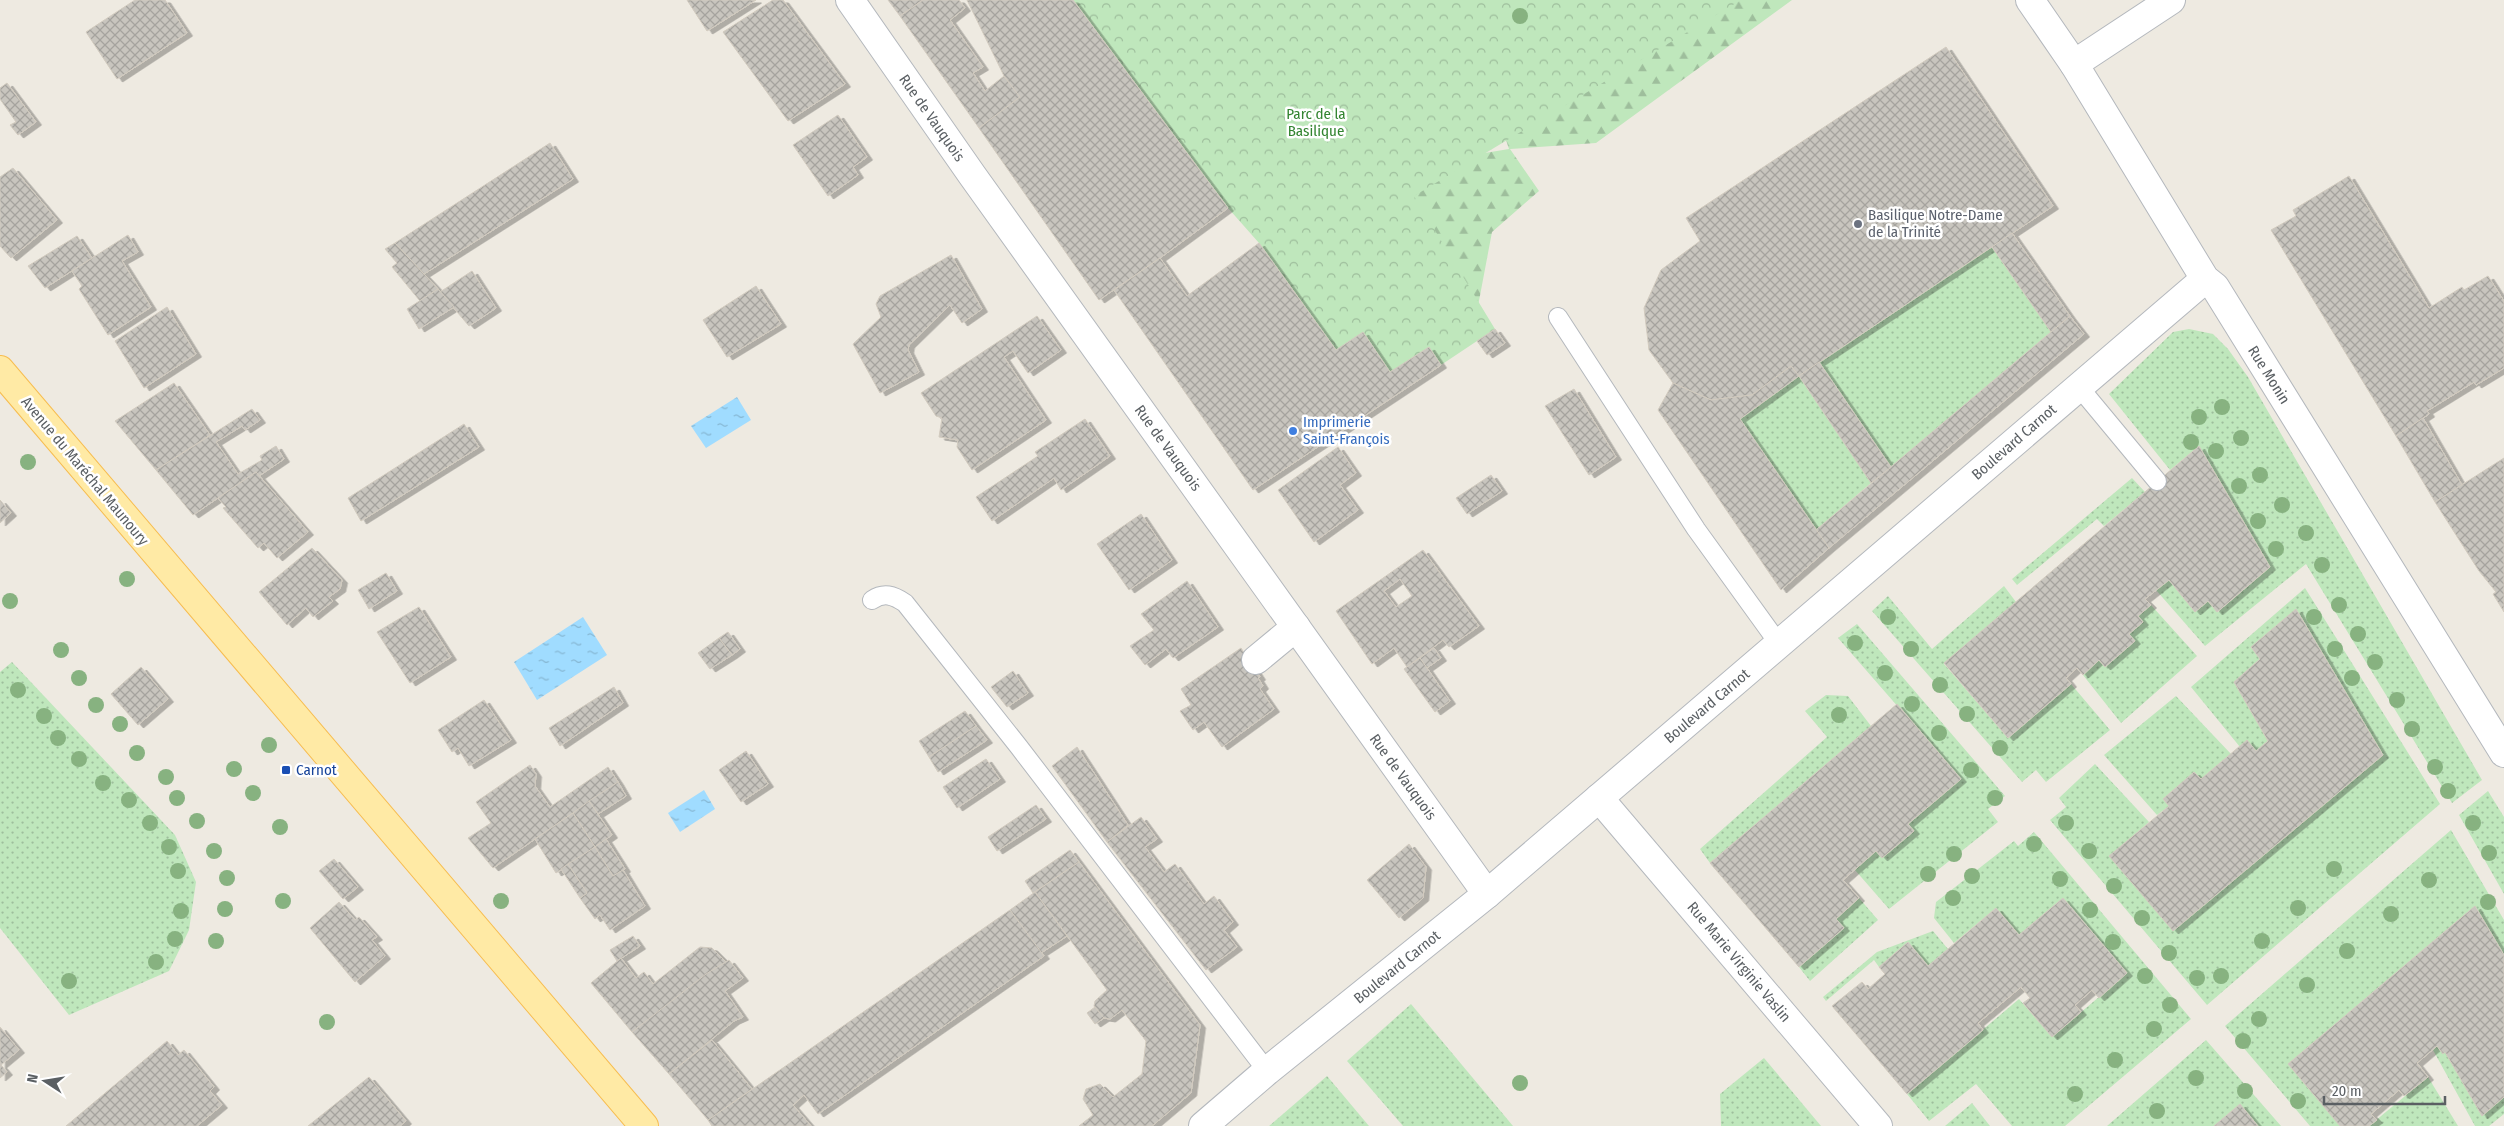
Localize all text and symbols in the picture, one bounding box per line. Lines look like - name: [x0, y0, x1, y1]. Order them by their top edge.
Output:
- street label: Rue de Vauquois: [895, 71, 969, 165]
- park label: Parc de la Basilique: [1286, 105, 1346, 140]
- place label: Basilique Notre-Dame de la Trinité: [1868, 206, 2003, 241]
- marker: Basilique Notre-Dame de la Trinité: [1852, 218, 1864, 230]
- street label: Rue Monin: [2244, 343, 2294, 407]
- street label: Avenue du Maréchal Maunoury: [17, 393, 153, 549]
- street label: Boulevard Carnot: [1968, 400, 2060, 484]
- street label: Rue de Vauquois: [1131, 401, 1205, 495]
- place label: Imprimerie Saint-François: [1303, 413, 1390, 448]
- marker: Imprimerie Saint-François: [1287, 425, 1299, 437]
- street label: Boulevard Carnot: [1661, 665, 1754, 747]
- street label: Rue de Vauquois: [1366, 730, 1440, 824]
- place label: Carnot: [296, 761, 337, 779]
- marker: Carnot: [280, 764, 292, 776]
- street label: Rue Marie Virginie Vaslin: [1684, 898, 1794, 1026]
- street label: Boulevard Carnot: [1350, 927, 1444, 1007]
- north arrow: [20, 1056, 70, 1106]
- text: N: [24, 1073, 42, 1084]
- scale bar: [2324, 1074, 2445, 1106]
- text: 20 m: [2332, 1082, 2362, 1100]

